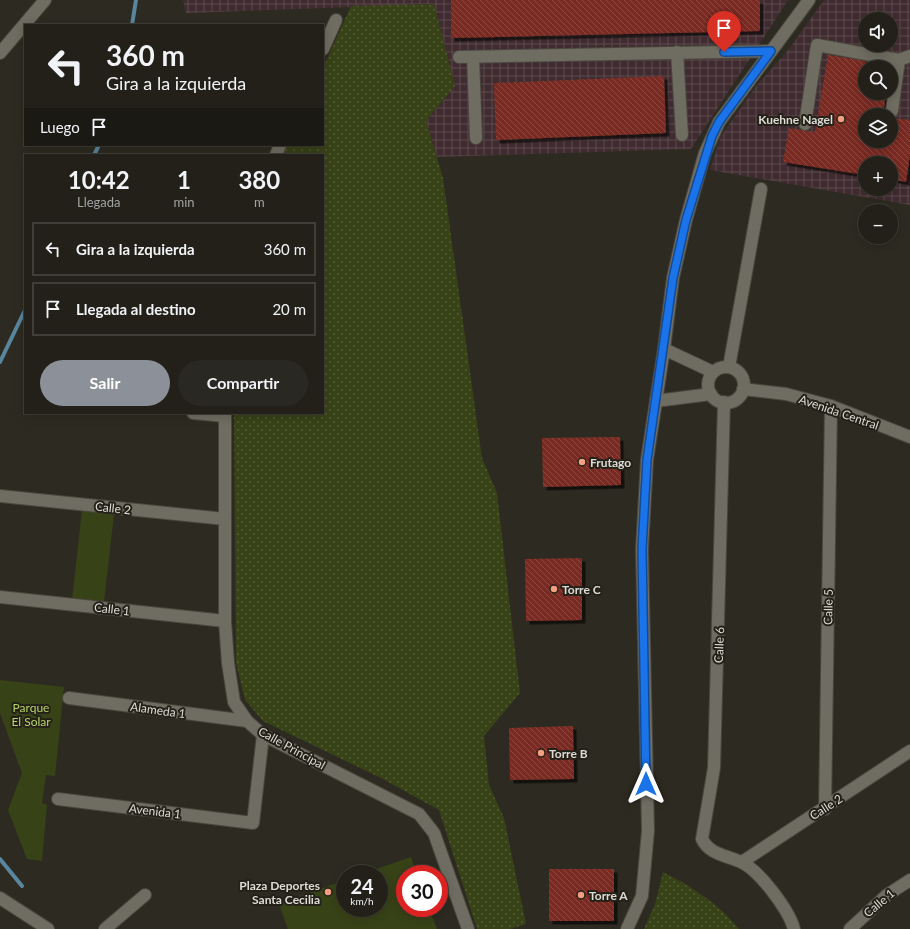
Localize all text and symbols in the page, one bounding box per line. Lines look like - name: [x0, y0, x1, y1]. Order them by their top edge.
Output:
- pin: [707, 11, 741, 52]
- map controls: [858, 12, 898, 244]
- button: sound: [858, 12, 898, 52]
- icon: arrive: [713, 17, 735, 39]
- text: 360 m: [106, 38, 185, 72]
- icon: left: [40, 40, 92, 92]
- button: search: [858, 60, 898, 100]
- text: Gira a la izquierda: [106, 72, 246, 94]
- button: layers: [858, 108, 898, 148]
- place label: Kuehne Nagel: [758, 112, 833, 127]
- marker: Kuehne Nagel: [836, 114, 846, 124]
- icon: arrive: [88, 116, 110, 138]
- text: Luego: [40, 118, 80, 136]
- button: +: [858, 156, 898, 196]
- text: 10:42: [68, 165, 130, 194]
- text: 1: [177, 165, 191, 194]
- text: 380: [238, 165, 280, 194]
- text: Llegada: [77, 194, 121, 210]
- text: min: [174, 194, 195, 210]
- text: m: [254, 194, 265, 210]
- button: −: [858, 204, 898, 244]
- icon: left: [42, 238, 64, 260]
- text: Gira a la izquierda: [76, 240, 195, 258]
- text: 360 m: [264, 240, 306, 258]
- icon: arrive: [42, 298, 64, 320]
- text: Llegada al destino: [76, 300, 196, 318]
- text: 20 m: [272, 300, 306, 318]
- button: Salir: [40, 360, 170, 406]
- button: Compartir: [178, 360, 308, 406]
- street label: Avenida Central: [797, 391, 881, 433]
- place label: Frutago: [590, 455, 631, 470]
- marker: Frutago: [577, 457, 587, 467]
- street label: Calle 2: [94, 499, 132, 517]
- place label: Torre C: [562, 582, 601, 597]
- marker: Torre C: [549, 584, 559, 594]
- street label: Calle 5: [820, 589, 836, 625]
- street label: Calle 1: [93, 600, 131, 618]
- street label: Calle 6: [711, 627, 727, 663]
- street label: Alameda 1: [129, 699, 187, 721]
- park label: Parque El Solar: [11, 700, 51, 729]
- street label: Calle Principal: [256, 723, 328, 773]
- place label: Torre B: [549, 746, 588, 761]
- marker: Torre B: [536, 748, 546, 758]
- position arrow: [625, 763, 667, 805]
- street label: Calle 2: [807, 791, 845, 823]
- street label: Avenida 1: [128, 800, 182, 822]
- speed limit sign: 30: [396, 865, 448, 917]
- text: 24: [350, 874, 374, 898]
- place label: Plaza Deportes Santa Cecilia: [239, 878, 320, 907]
- street label: Calle 1: [860, 886, 898, 920]
- marker: Plaza Deportes Santa Cecilia: [323, 887, 333, 897]
- place label: Torre A: [589, 888, 628, 903]
- marker: Torre A: [576, 890, 586, 900]
- text: km/h: [350, 895, 374, 907]

